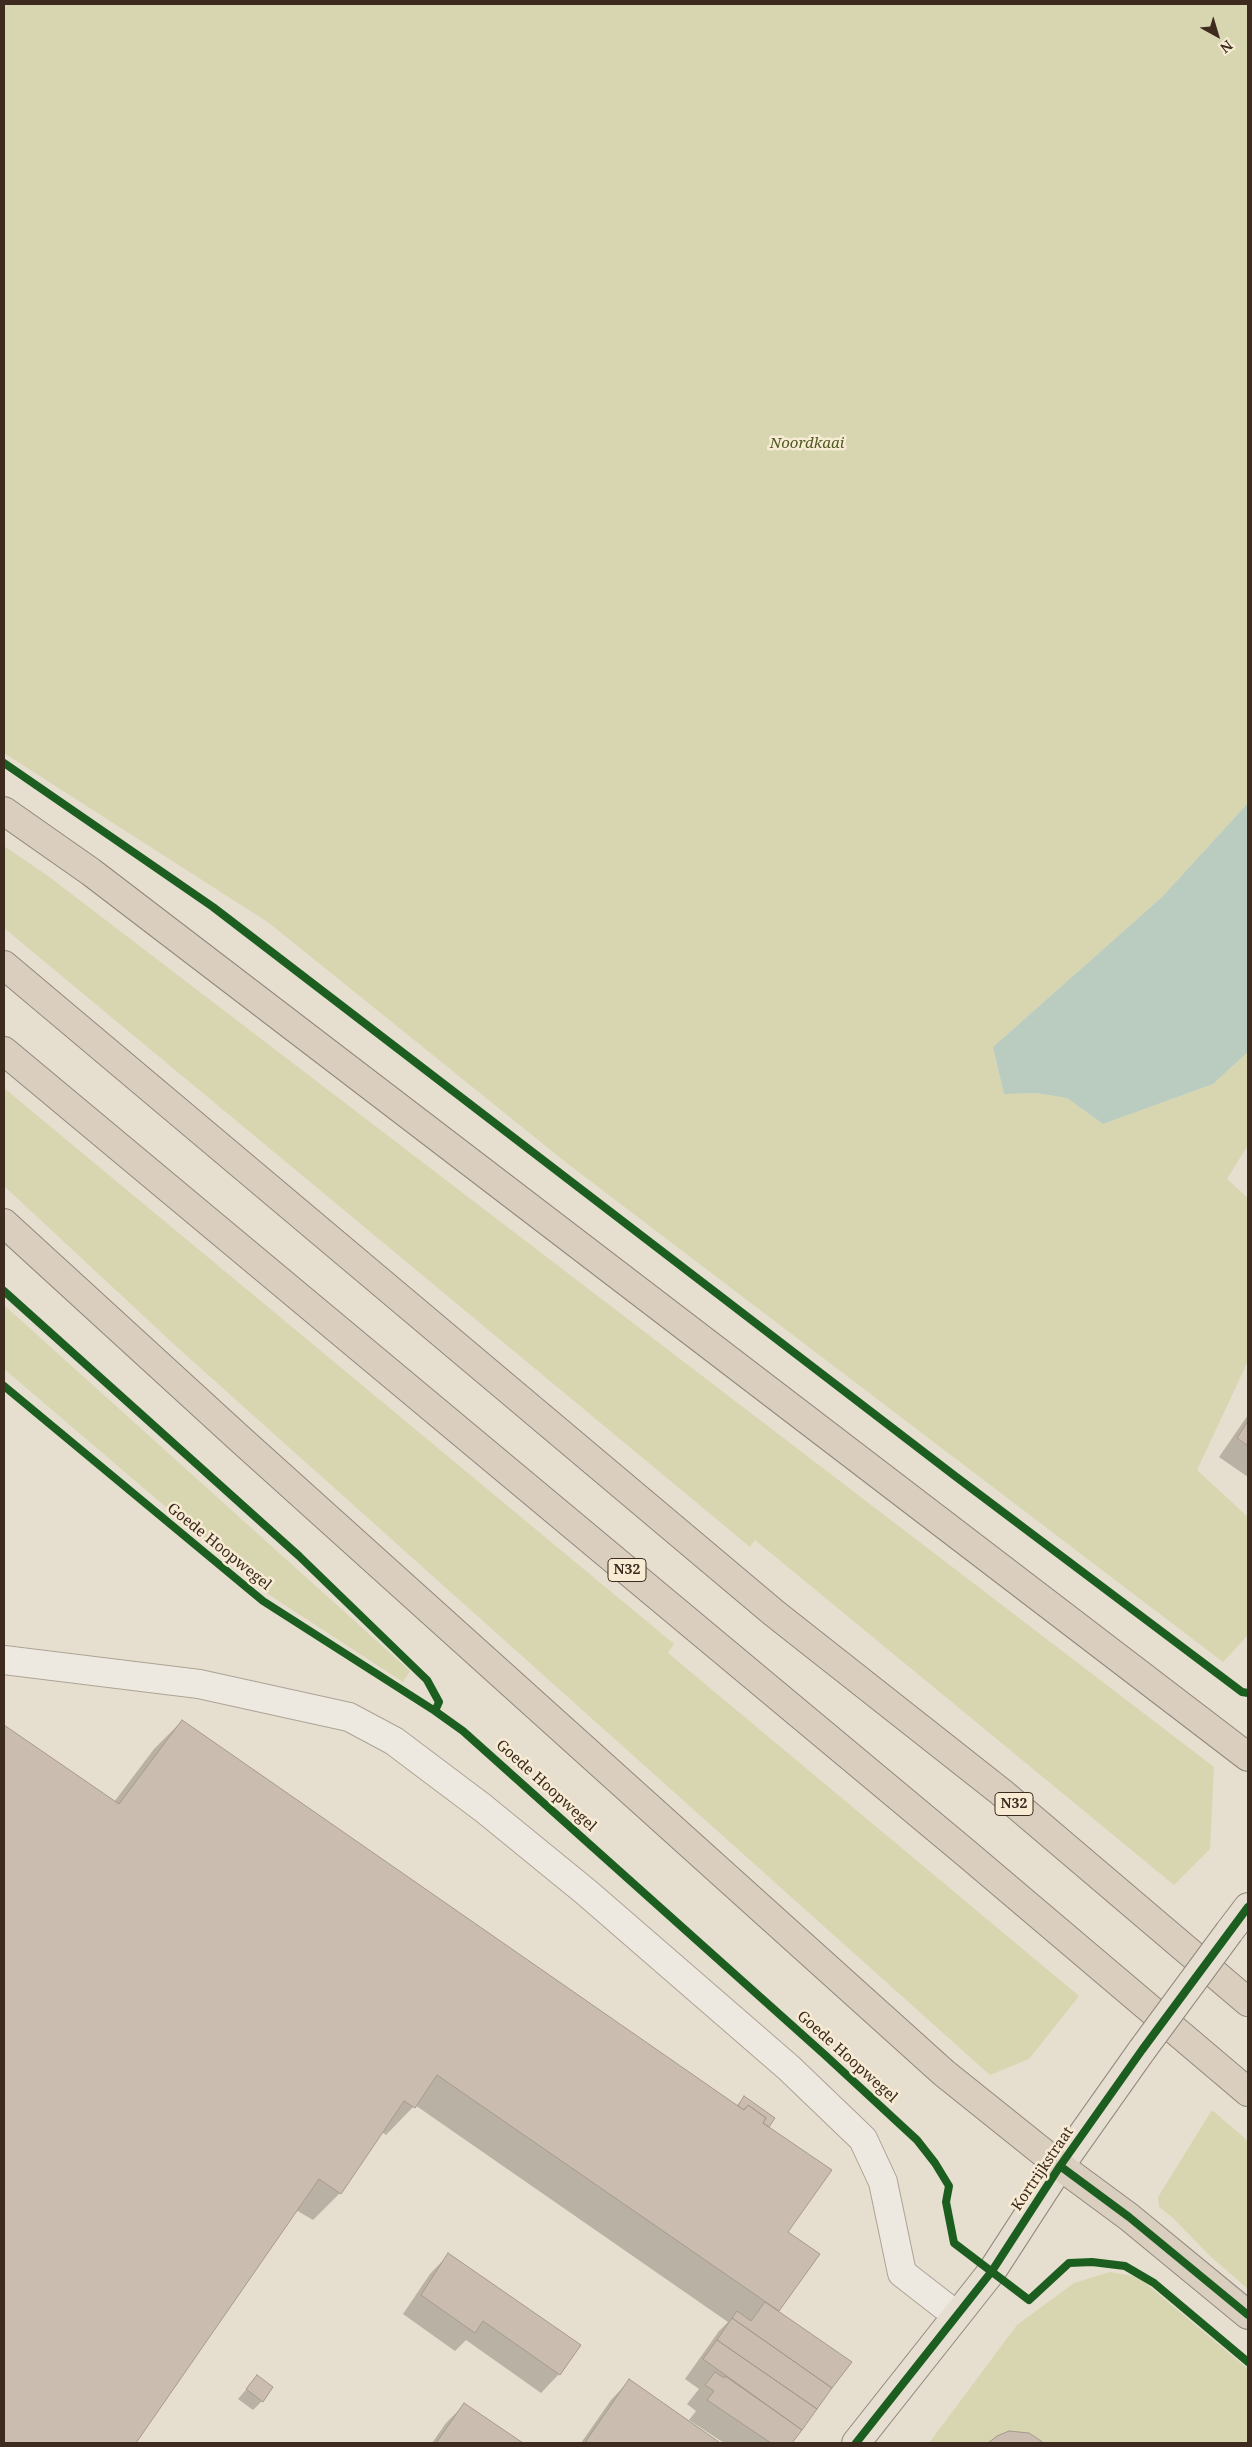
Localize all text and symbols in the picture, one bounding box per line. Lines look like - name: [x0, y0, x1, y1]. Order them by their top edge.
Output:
- north arrow: [1192, 10, 1242, 60]
- text: N: [1216, 36, 1237, 58]
- park label: Noordkaai: [770, 435, 844, 453]
- street label: Goede Hoopwegel: [163, 1500, 275, 1594]
- road number: N32: [608, 1558, 646, 1582]
- street label: Goede Hoopwegel: [492, 1736, 600, 1836]
- road number: N32: [995, 1792, 1033, 1816]
- street label: Goede Hoopwegel: [793, 2007, 901, 2107]
- street label: Kortrijkstraat: [1008, 2124, 1078, 2214]

